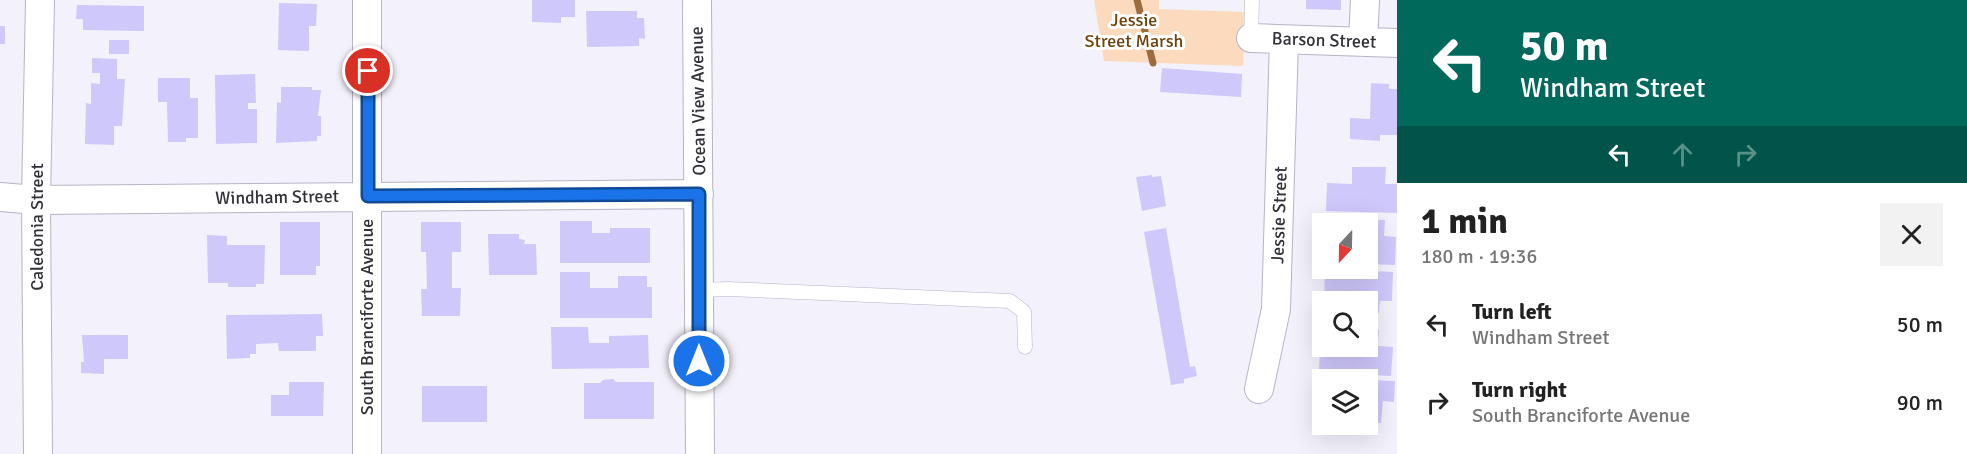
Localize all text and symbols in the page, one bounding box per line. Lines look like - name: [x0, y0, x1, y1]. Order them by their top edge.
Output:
- park label: Jessie Street Marsh: [1085, 9, 1183, 52]
- text: 50 m: [1520, 21, 1609, 72]
- icon: left: [1421, 24, 1499, 102]
- street label: Ocean View Avenue: [686, 26, 710, 176]
- street label: Barson Street: [1271, 27, 1377, 53]
- pin: [342, 45, 393, 96]
- icon: arrive: [351, 54, 384, 87]
- text: Windham Street: [1520, 72, 1706, 105]
- icon: left: [1603, 138, 1636, 171]
- icon: ahead: [1666, 138, 1699, 171]
- icon: right: [1729, 138, 1762, 171]
- street label: Caledonia Street: [26, 163, 48, 291]
- street label: Jessie Street: [1266, 166, 1292, 264]
- street label: Windham Street: [215, 185, 339, 209]
- text: 1 min: [1421, 199, 1508, 244]
- button: close: [1880, 203, 1943, 266]
- north arrow: [1312, 213, 1378, 279]
- map controls: [1312, 213, 1378, 435]
- street label: South Branciforte Avenue: [356, 219, 378, 415]
- text: 180 m · 19:36: [1421, 244, 1537, 269]
- button: search: [1312, 291, 1378, 357]
- text: Turn left: [1472, 298, 1552, 325]
- icon: left: [1421, 308, 1454, 341]
- text: 50 m: [1897, 311, 1943, 338]
- text: Windham Street: [1472, 325, 1609, 350]
- position arrow: [667, 329, 731, 393]
- button: layers: [1312, 369, 1378, 435]
- text: Turn right: [1472, 376, 1567, 403]
- icon: right: [1421, 386, 1454, 419]
- text: 90 m: [1897, 389, 1943, 416]
- text: South Branciforte Avenue: [1472, 403, 1690, 428]

